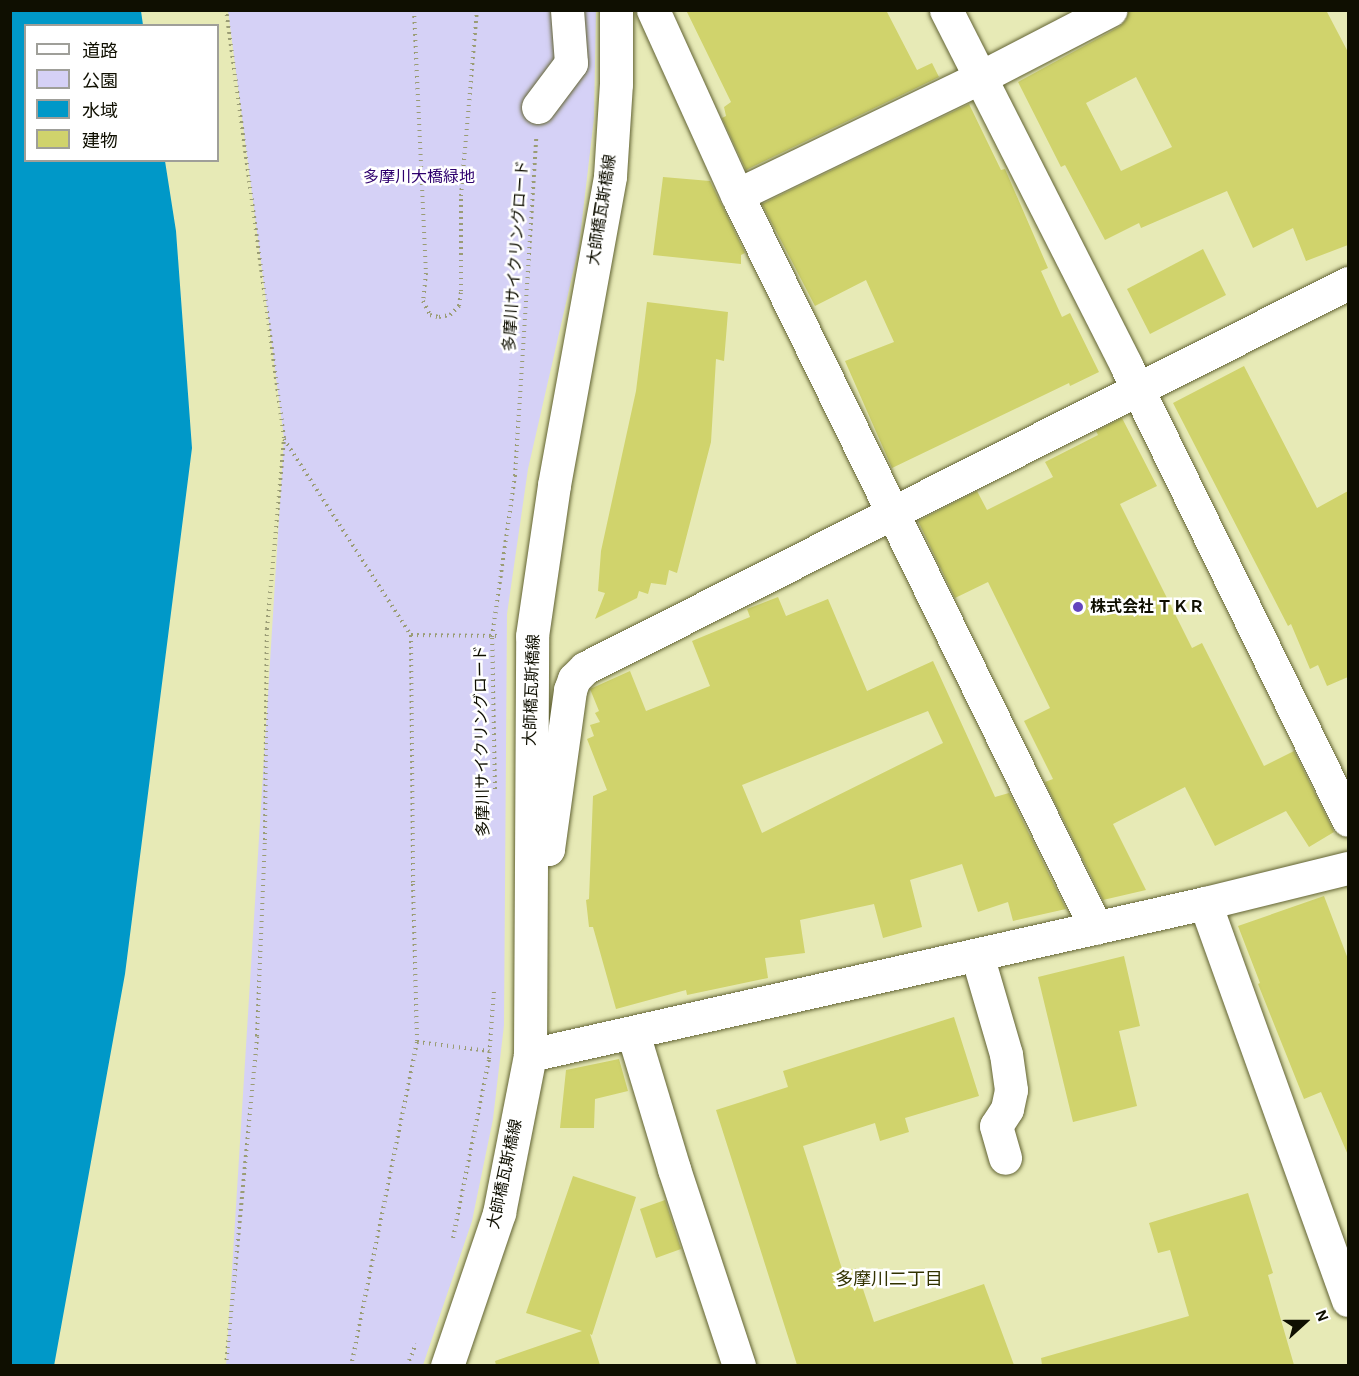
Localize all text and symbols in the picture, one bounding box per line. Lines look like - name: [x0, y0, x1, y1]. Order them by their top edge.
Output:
- legend: [24, 24, 219, 162]
- text: 道路: [82, 43, 118, 61]
- text: 公園: [82, 73, 118, 91]
- text: 水域: [82, 103, 118, 121]
- text: 建物: [82, 133, 118, 151]
- street label: 大師橋瓦斯橋線: [584, 153, 620, 267]
- street label: 多摩川サイクリングロード: [500, 160, 532, 352]
- park label: 多摩川大橋緑地: [363, 167, 475, 187]
- place label: 株式会社 ＴＫＲ: [1090, 597, 1204, 617]
- marker: 株式会社 ＴＫＲ: [1071, 600, 1085, 614]
- street label: 大師橋瓦斯橋線: [520, 634, 544, 746]
- street label: 多摩川サイクリングロード: [471, 645, 493, 837]
- street label: 大師橋瓦斯橋線: [484, 1117, 526, 1231]
- district label: 多摩川二丁目: [835, 1269, 943, 1291]
- north arrow: [1275, 1292, 1335, 1352]
- text: N: [1312, 1307, 1331, 1324]

